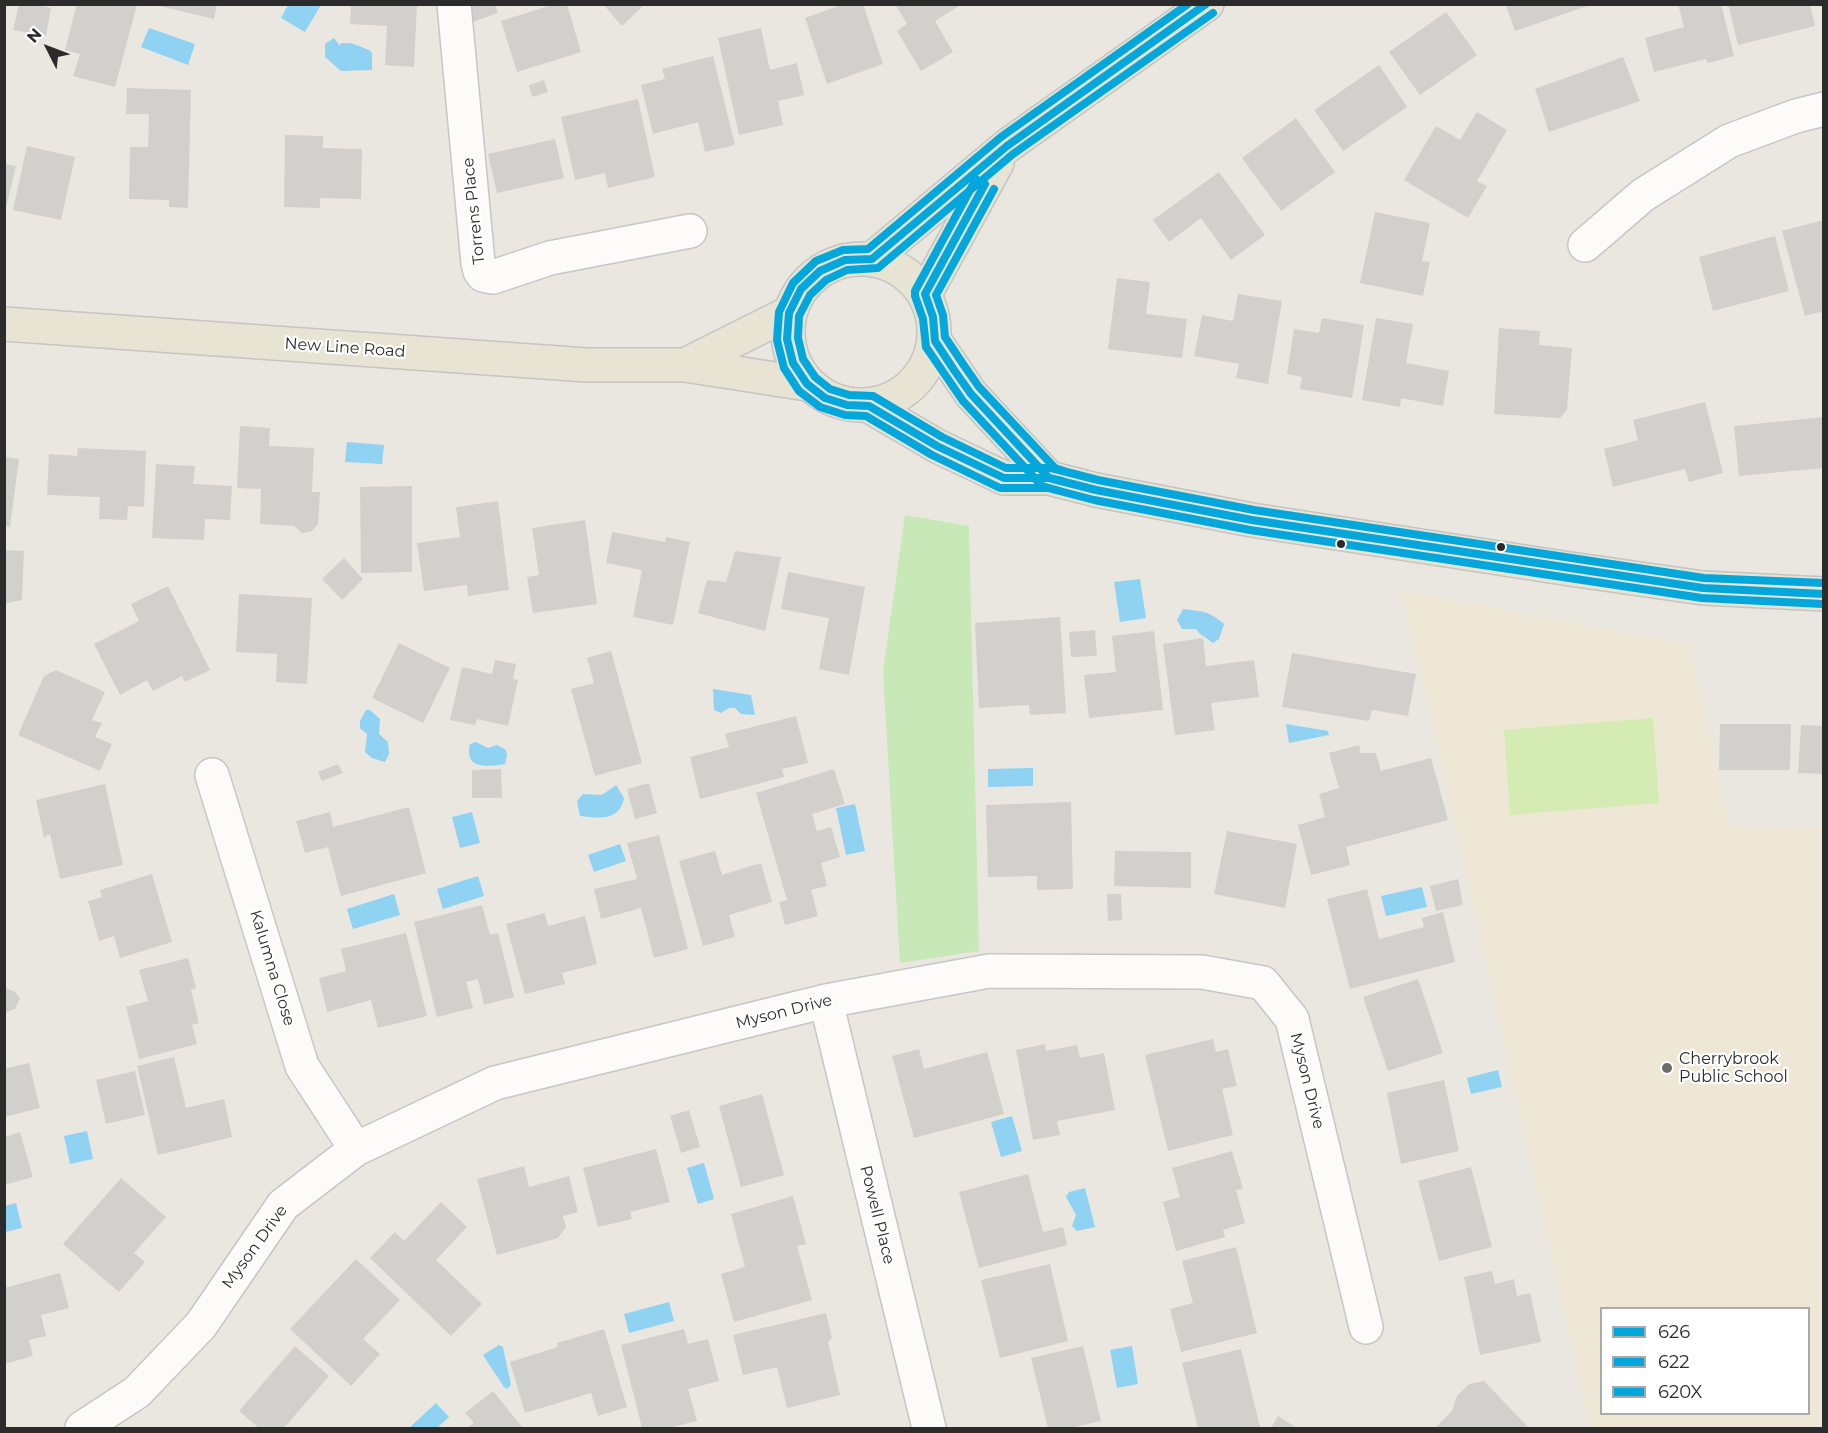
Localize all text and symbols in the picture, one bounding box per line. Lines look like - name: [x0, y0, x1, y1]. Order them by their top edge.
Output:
- north arrow: [18, 18, 78, 78]
- text: N: [23, 24, 46, 47]
- street label: Torrens Place: [459, 157, 489, 265]
- street label: New Line Road: [284, 334, 406, 362]
- unlabelled marker: [1335, 538, 1347, 550]
- unlabelled marker: [1495, 541, 1507, 553]
- street label: Kalumna Close: [245, 908, 299, 1028]
- street label: Myson Drive: [734, 991, 834, 1033]
- street label: Myson Drive: [1286, 1031, 1328, 1131]
- place label: Cherrybrook Public School: [1679, 1049, 1788, 1087]
- marker: Cherrybrook Public School: [1660, 1061, 1674, 1075]
- street label: Powell Place: [855, 1164, 899, 1266]
- street label: Myson Drive: [218, 1201, 292, 1293]
- legend: [1600, 1307, 1810, 1415]
- text: 626: [1658, 1321, 1690, 1343]
- text: 622: [1658, 1351, 1689, 1373]
- text: 620X: [1658, 1381, 1702, 1403]

